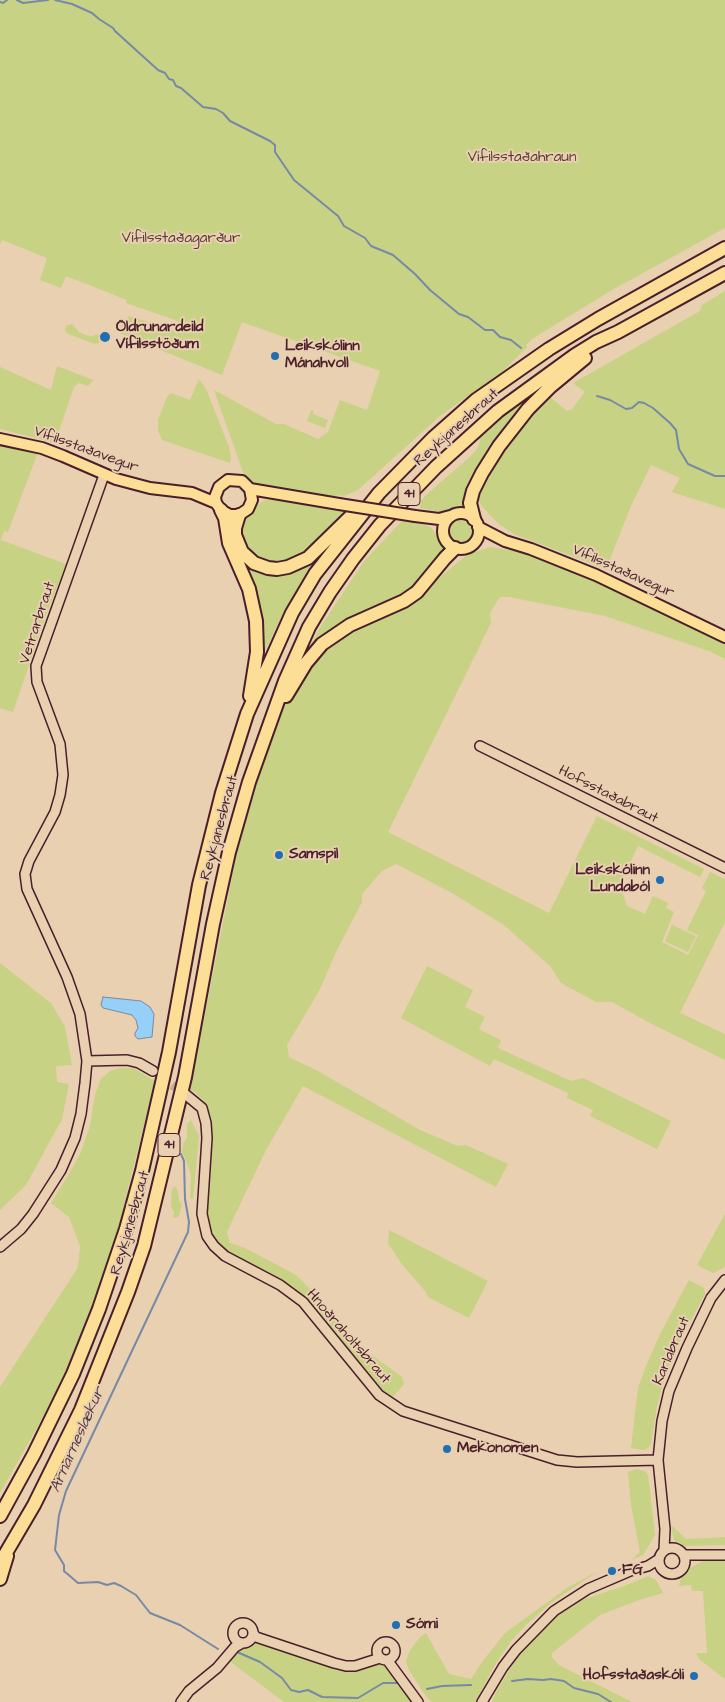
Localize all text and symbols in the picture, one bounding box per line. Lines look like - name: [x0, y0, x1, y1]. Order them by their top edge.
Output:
- park label: Vífilsstaðahraun: [468, 149, 576, 167]
- park label: Vífilsstaðagarður: [122, 230, 240, 248]
- place label: Öldrunardeild Vífilsstöðum: [116, 319, 204, 354]
- marker: Öldrunardeild Vífilsstöðum: [98, 330, 112, 344]
- place label: Leikskólinn Mánahvoll: [285, 338, 360, 373]
- marker: Leikskólinn Mánahvoll: [269, 350, 281, 362]
- street label: Reykjanesbraut: [411, 385, 503, 471]
- street label: Vífilsstaðavegur: [31, 423, 141, 477]
- road number: 41: [398, 482, 420, 506]
- street label: Vífilsstaðavegur: [569, 541, 677, 603]
- street label: Vetrarbraut: [16, 579, 60, 667]
- street label: Hofsstaðabraut: [555, 762, 661, 828]
- street label: Reykjanesbraut: [197, 774, 243, 882]
- place label: Samspil: [289, 846, 338, 864]
- marker: Samspil: [273, 849, 285, 861]
- place label: Leikskólinn Lundaból: [575, 862, 650, 897]
- marker: Leikskólinn Lundaból: [654, 874, 666, 886]
- road number: 41: [158, 1134, 180, 1156]
- street label: Reykjanesbraut: [108, 1169, 154, 1277]
- street label: Hnoðraholtsbraut: [302, 1286, 394, 1388]
- street label: Karlabraut: [649, 1314, 695, 1388]
- water label: Arnarneslækur: [46, 1385, 110, 1495]
- place label: Mekonomen: [457, 1440, 538, 1458]
- marker: Mekonomen: [441, 1443, 453, 1455]
- place label: FG: [622, 1562, 643, 1580]
- marker: FG: [606, 1565, 618, 1577]
- place label: Sómi: [406, 1616, 438, 1634]
- marker: Sómi: [390, 1619, 402, 1631]
- place label: Hofsstaðaskóli: [583, 1667, 684, 1685]
- marker: Hofsstaðaskóli: [688, 1670, 700, 1682]

